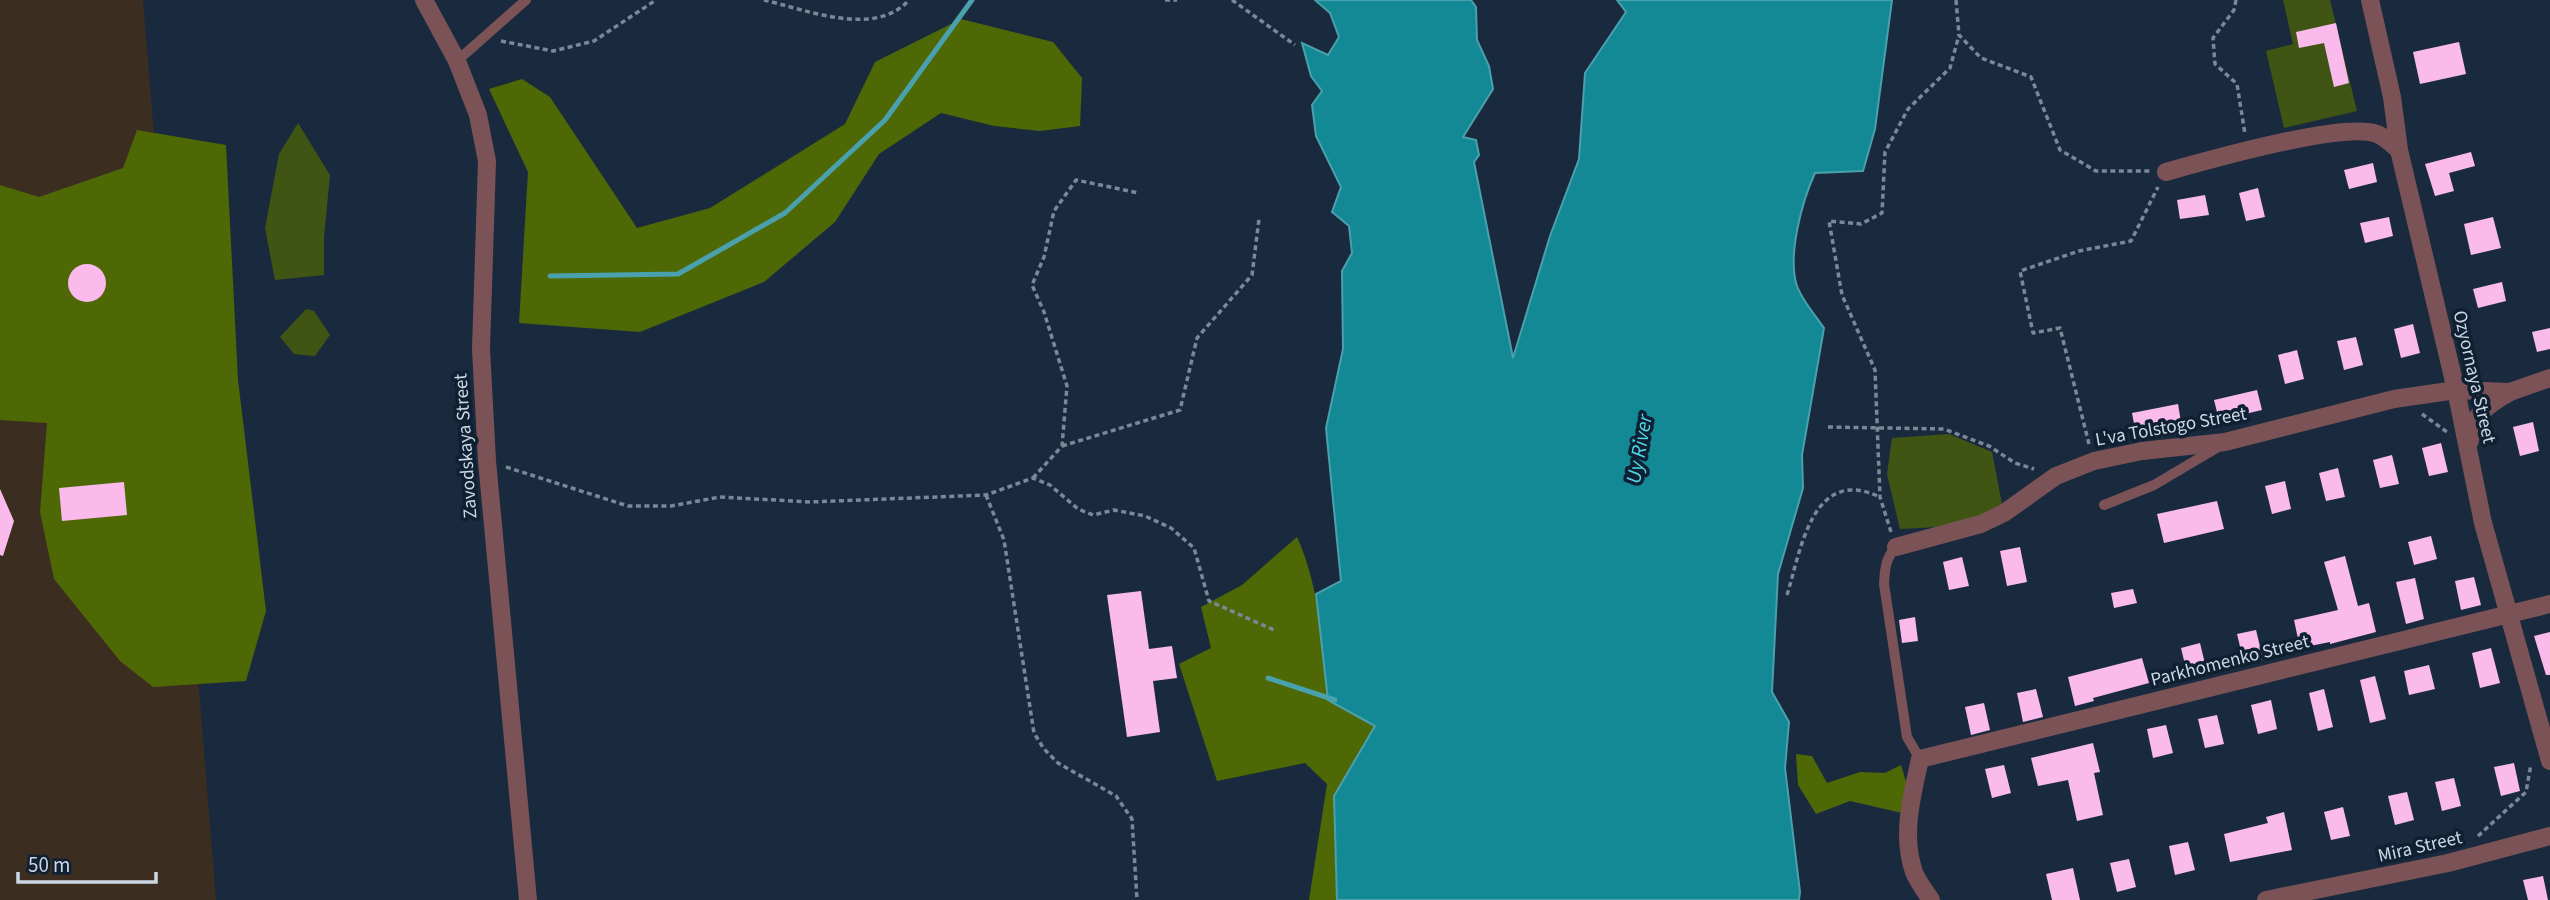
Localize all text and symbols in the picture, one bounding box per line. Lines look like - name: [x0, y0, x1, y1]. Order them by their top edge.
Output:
- street label: Ozyornaya Street: [2446, 308, 2503, 447]
- street label: Zavodskaya Street: [447, 372, 485, 519]
- street label: L'va Tolstogo Street: [2093, 400, 2249, 454]
- water label: Uy River: [1618, 411, 1660, 486]
- street label: Parkhomenko Street: [2148, 628, 2313, 694]
- street label: Mira Street: [2375, 824, 2465, 870]
- scale bar: [18, 841, 156, 885]
- text: 50 m: [28, 850, 70, 880]

